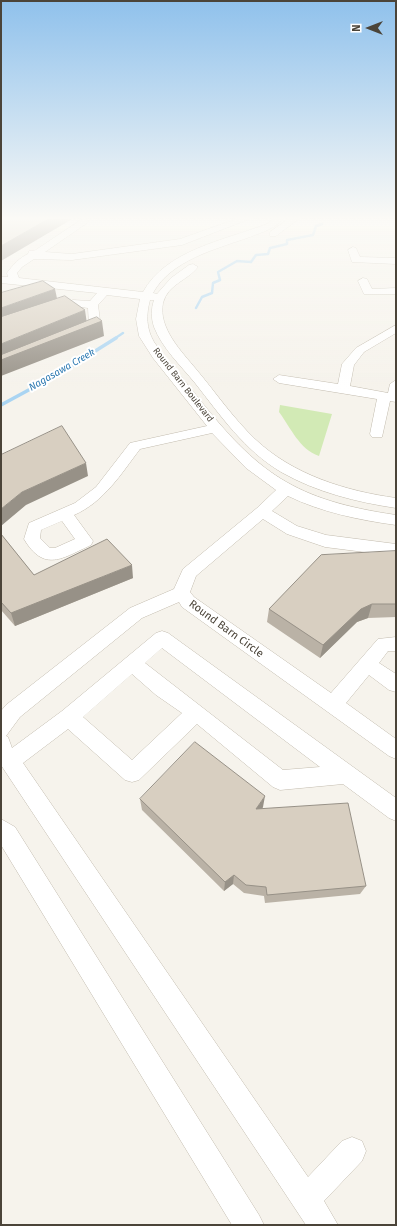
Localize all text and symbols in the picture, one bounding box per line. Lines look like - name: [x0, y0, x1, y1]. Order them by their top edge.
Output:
- north arrow: [349, 8, 389, 48]
- text: N: [350, 24, 363, 32]
- water label: Nagasawa Creek: [27, 346, 97, 394]
- street label: Round Barn Boulevard: [151, 346, 215, 424]
- street label: Round Barn Circle: [186, 597, 266, 661]

